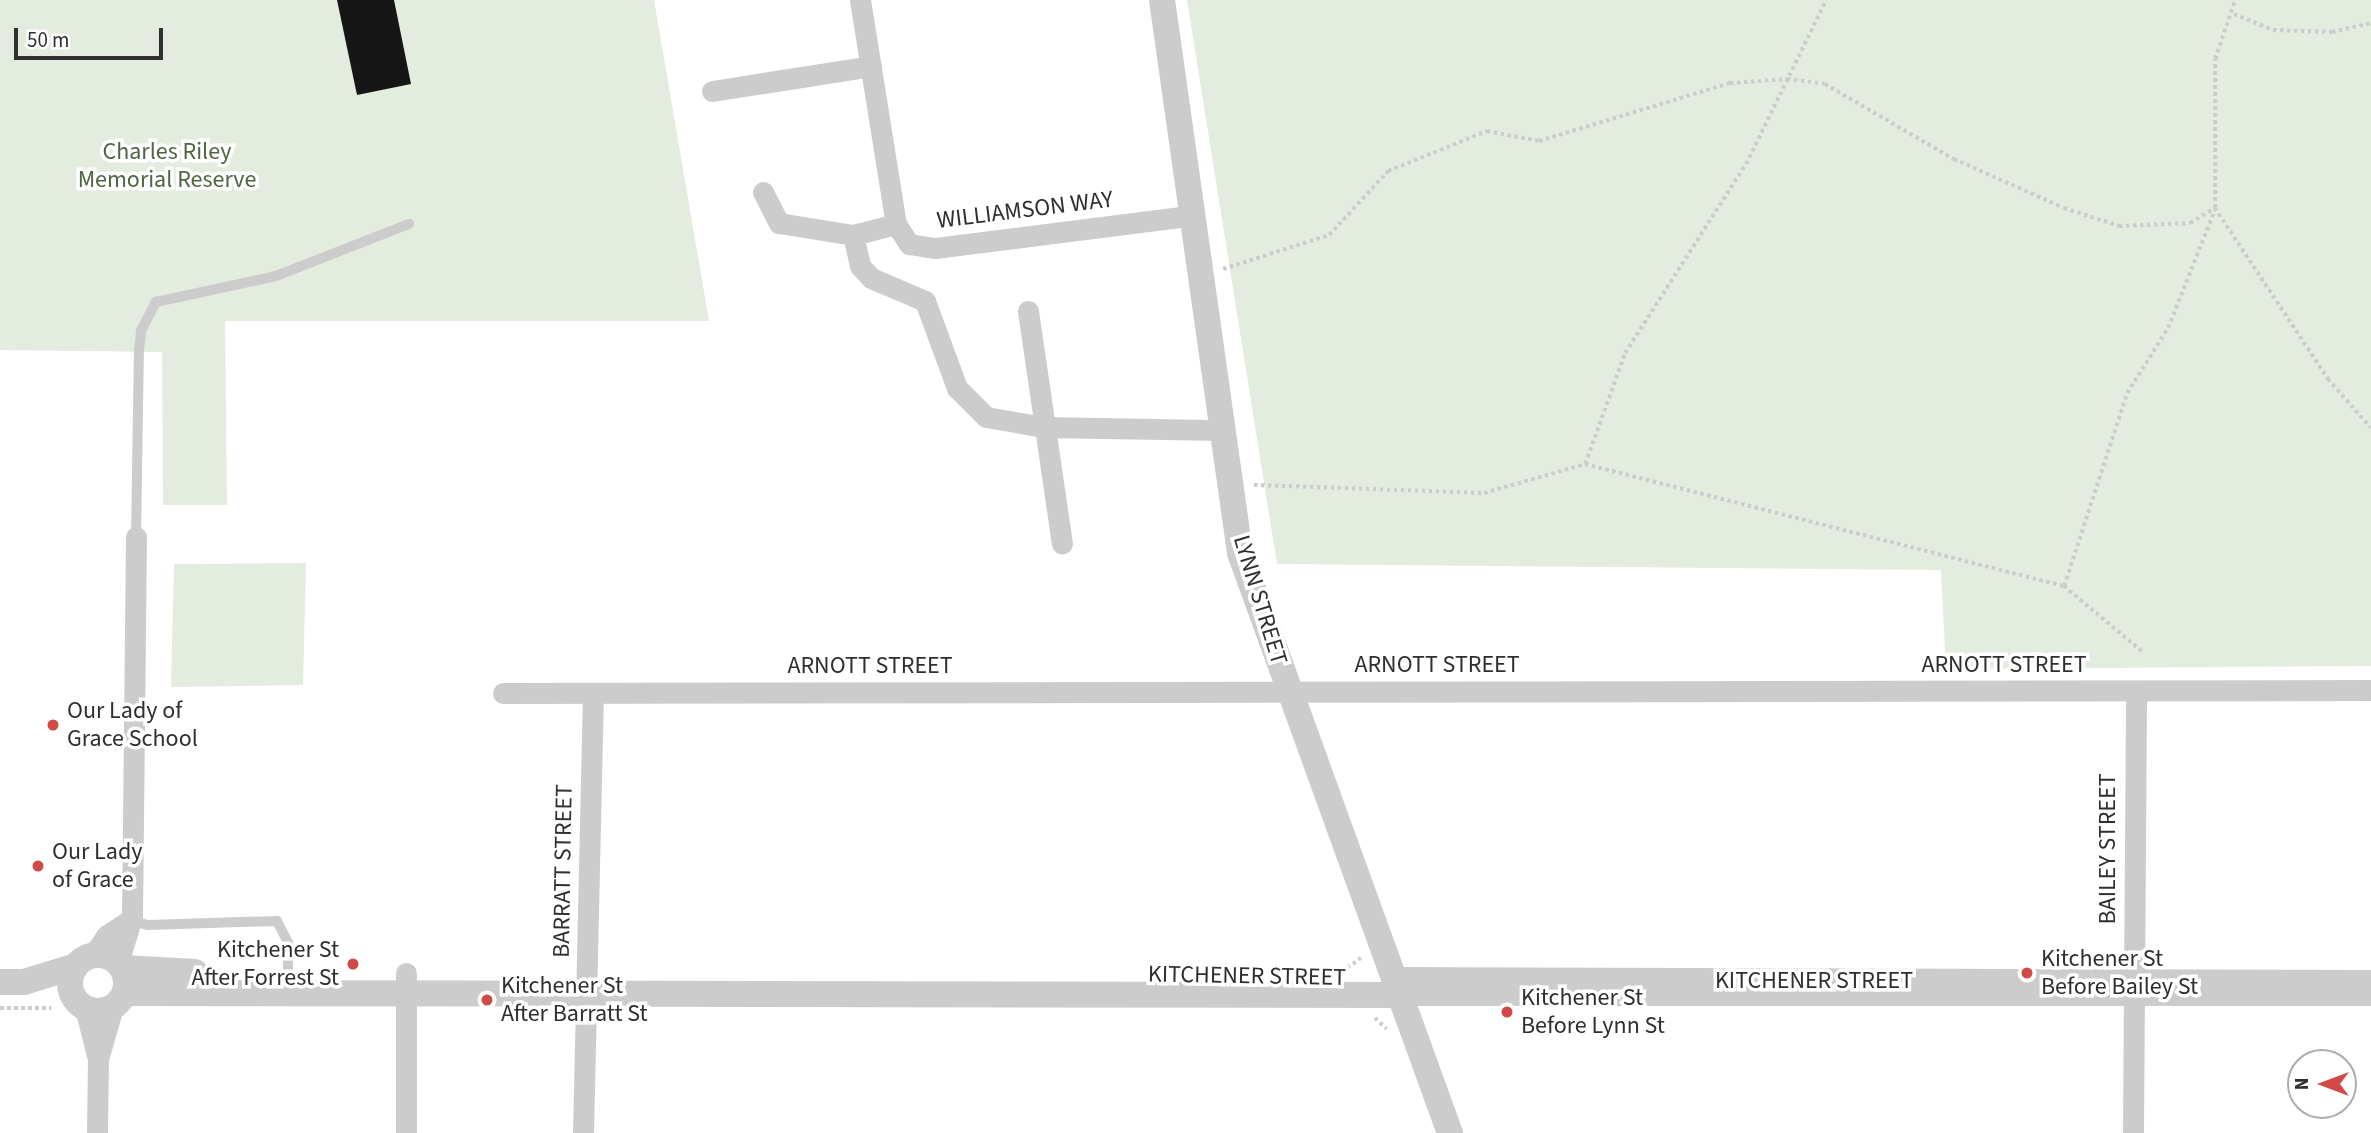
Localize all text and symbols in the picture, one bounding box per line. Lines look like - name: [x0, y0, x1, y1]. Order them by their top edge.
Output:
- scale bar: [18, 14, 166, 58]
- text: 50 m: [27, 25, 69, 55]
- park label: Charles Riley Memorial Reserve: [78, 138, 256, 194]
- street label: WILLIAMSON WAY: [935, 185, 1115, 235]
- street label: LYNN STREET: [1227, 532, 1293, 668]
- street label: ARNOTT STREET: [1354, 651, 1520, 679]
- street label: ARNOTT STREET: [1921, 651, 2087, 679]
- street label: ARNOTT STREET: [787, 652, 953, 680]
- place label: Our Lady of Grace School: [67, 697, 198, 753]
- marker: Our Lady of Grace School: [45, 717, 61, 733]
- street label: BAILEY STREET: [2094, 773, 2122, 925]
- street label: BARRATT STREET: [547, 784, 579, 958]
- place label: Our Lady of Grace: [52, 838, 142, 894]
- marker: Our Lady of Grace: [30, 858, 46, 874]
- place label: Kitchener St After Forrest St: [192, 936, 339, 992]
- place label: Kitchener St Before Bailey St: [2041, 945, 2198, 1001]
- marker: Kitchener St After Forrest St: [345, 956, 361, 972]
- street label: KITCHENER STREET: [1148, 960, 1346, 992]
- marker: Kitchener St Before Bailey St: [2019, 965, 2035, 981]
- street label: KITCHENER STREET: [1715, 967, 1913, 995]
- place label: Kitchener St After Barratt St: [501, 972, 648, 1028]
- place label: Kitchener St Before Lynn St: [1521, 984, 1665, 1040]
- marker: Kitchener St After Barratt St: [479, 992, 495, 1008]
- marker: Kitchener St Before Lynn St: [1499, 1004, 1515, 1020]
- north arrow: [2287, 1049, 2357, 1119]
- text: N: [2289, 1078, 2316, 1090]

